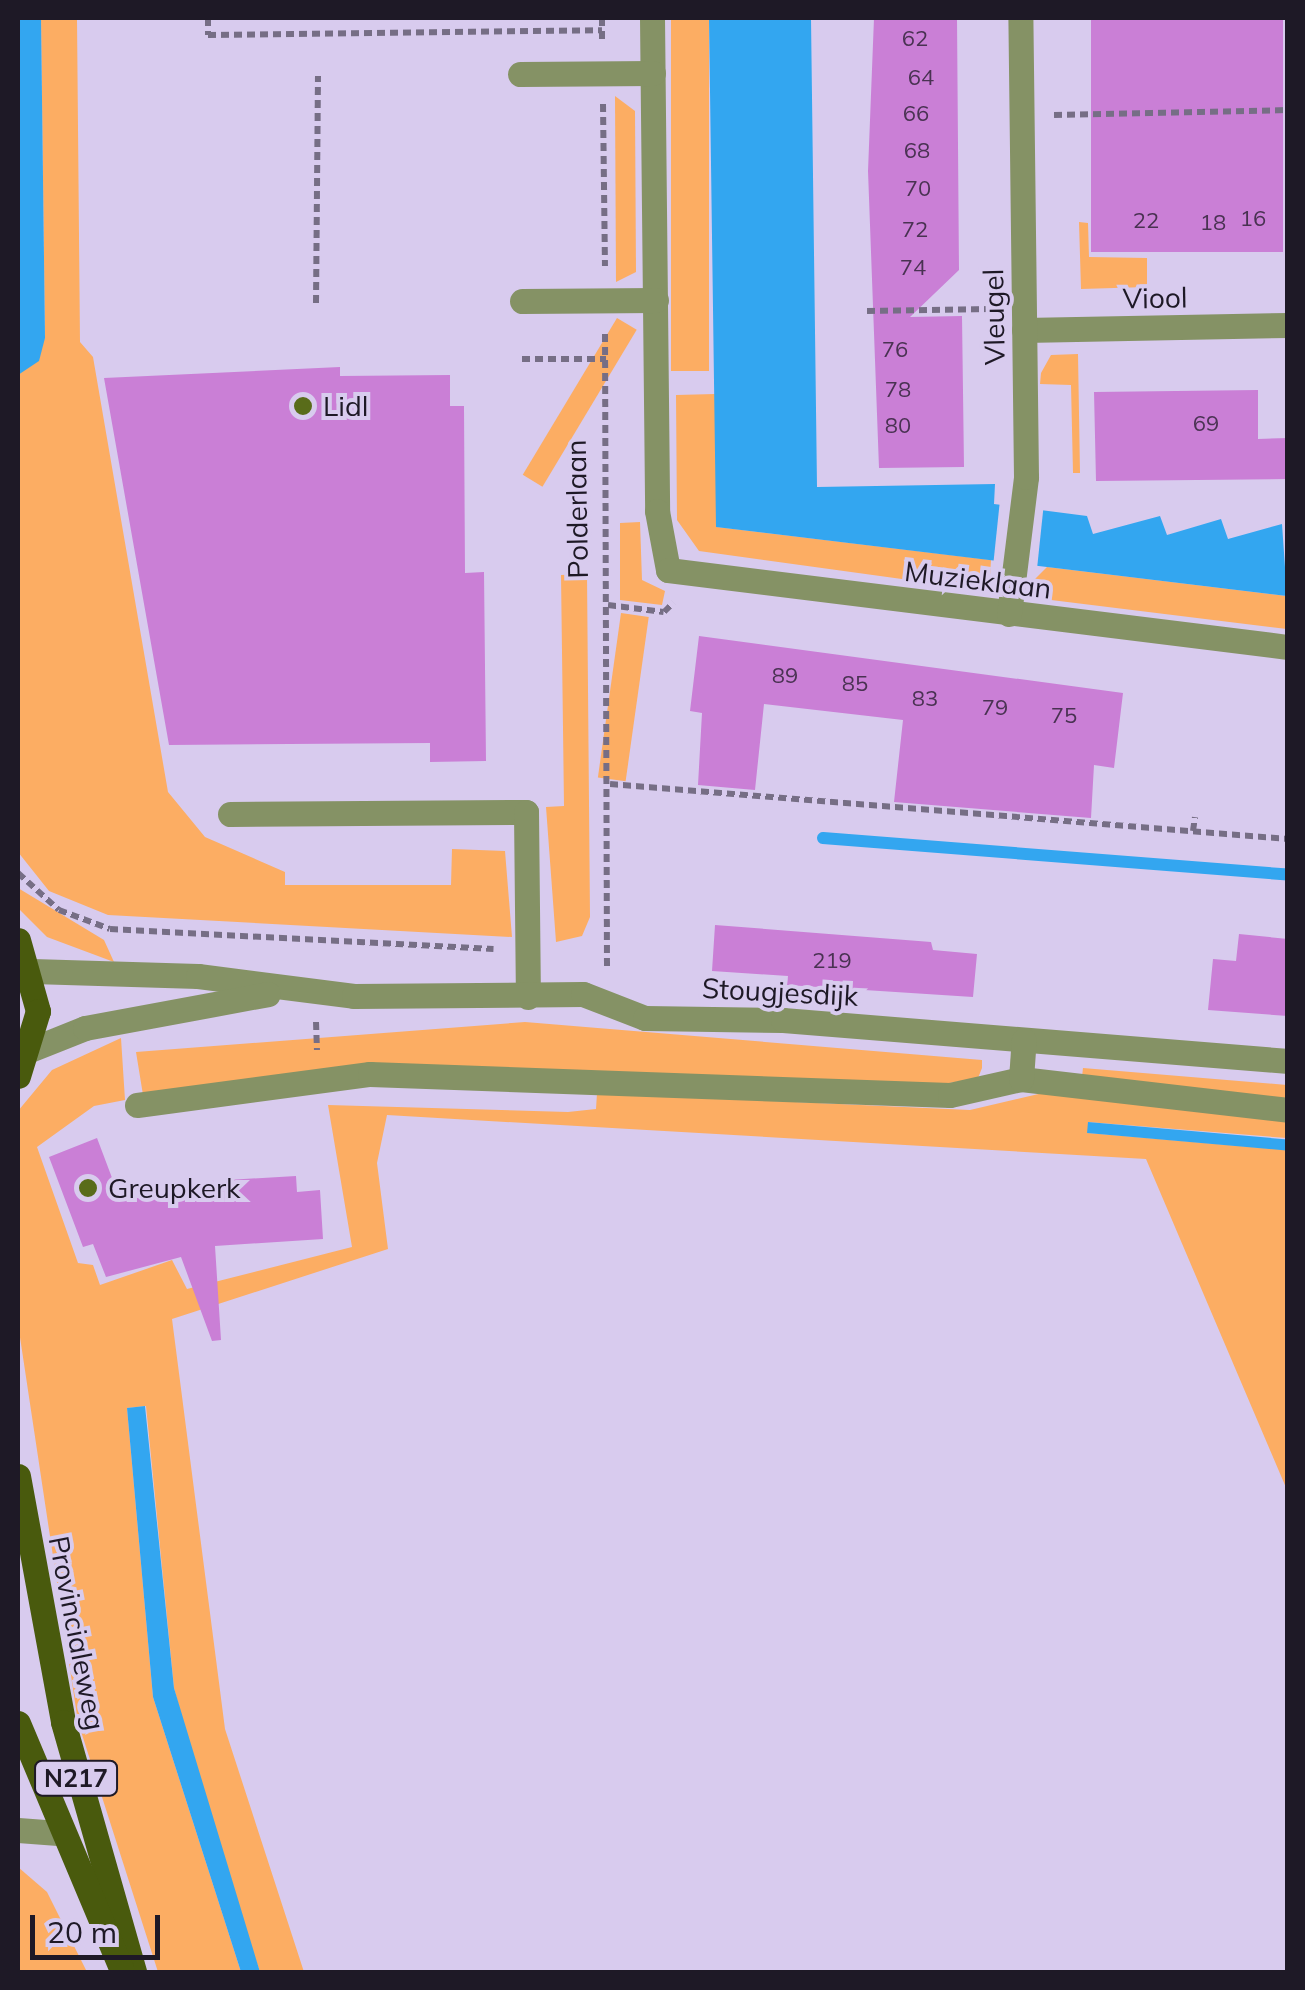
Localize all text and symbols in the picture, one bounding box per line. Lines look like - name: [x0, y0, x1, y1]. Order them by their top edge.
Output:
- house number: 62: [902, 26, 928, 52]
- house number: 64: [908, 65, 934, 91]
- house number: 66: [903, 101, 929, 127]
- house number: 68: [904, 138, 930, 164]
- house number: 70: [905, 176, 931, 202]
- house number: 16: [1240, 206, 1266, 232]
- house number: 22: [1133, 208, 1159, 234]
- house number: 18: [1200, 210, 1226, 236]
- house number: 72: [902, 217, 928, 243]
- house number: 74: [900, 255, 926, 281]
- street label: Vleugel: [976, 269, 1012, 365]
- street label: Viool: [1122, 281, 1188, 315]
- house number: 76: [882, 337, 908, 363]
- house number: 78: [885, 377, 911, 403]
- place label: Lidl: [323, 389, 368, 423]
- marker: Lidl: [292, 395, 314, 417]
- house number: 69: [1193, 411, 1219, 437]
- house number: 80: [885, 413, 911, 439]
- street label: Polderlaan: [559, 439, 595, 579]
- street label: Muzieklaan: [903, 554, 1053, 606]
- house number: 89: [772, 663, 798, 689]
- house number: 85: [842, 671, 868, 697]
- house number: 83: [912, 686, 938, 712]
- house number: 79: [982, 695, 1008, 721]
- house number: 75: [1051, 703, 1077, 729]
- house number: 219: [812, 948, 852, 974]
- street label: Stougjesdijk: [701, 971, 859, 1013]
- place label: Greupkerk: [108, 1171, 241, 1205]
- marker: Greupkerk: [77, 1177, 99, 1199]
- street label: Provincialeweg: [42, 1533, 112, 1733]
- road number: N217: [34, 1758, 118, 1798]
- scale bar: [35, 1895, 165, 1957]
- text: 20 m: [47, 1913, 117, 1951]

